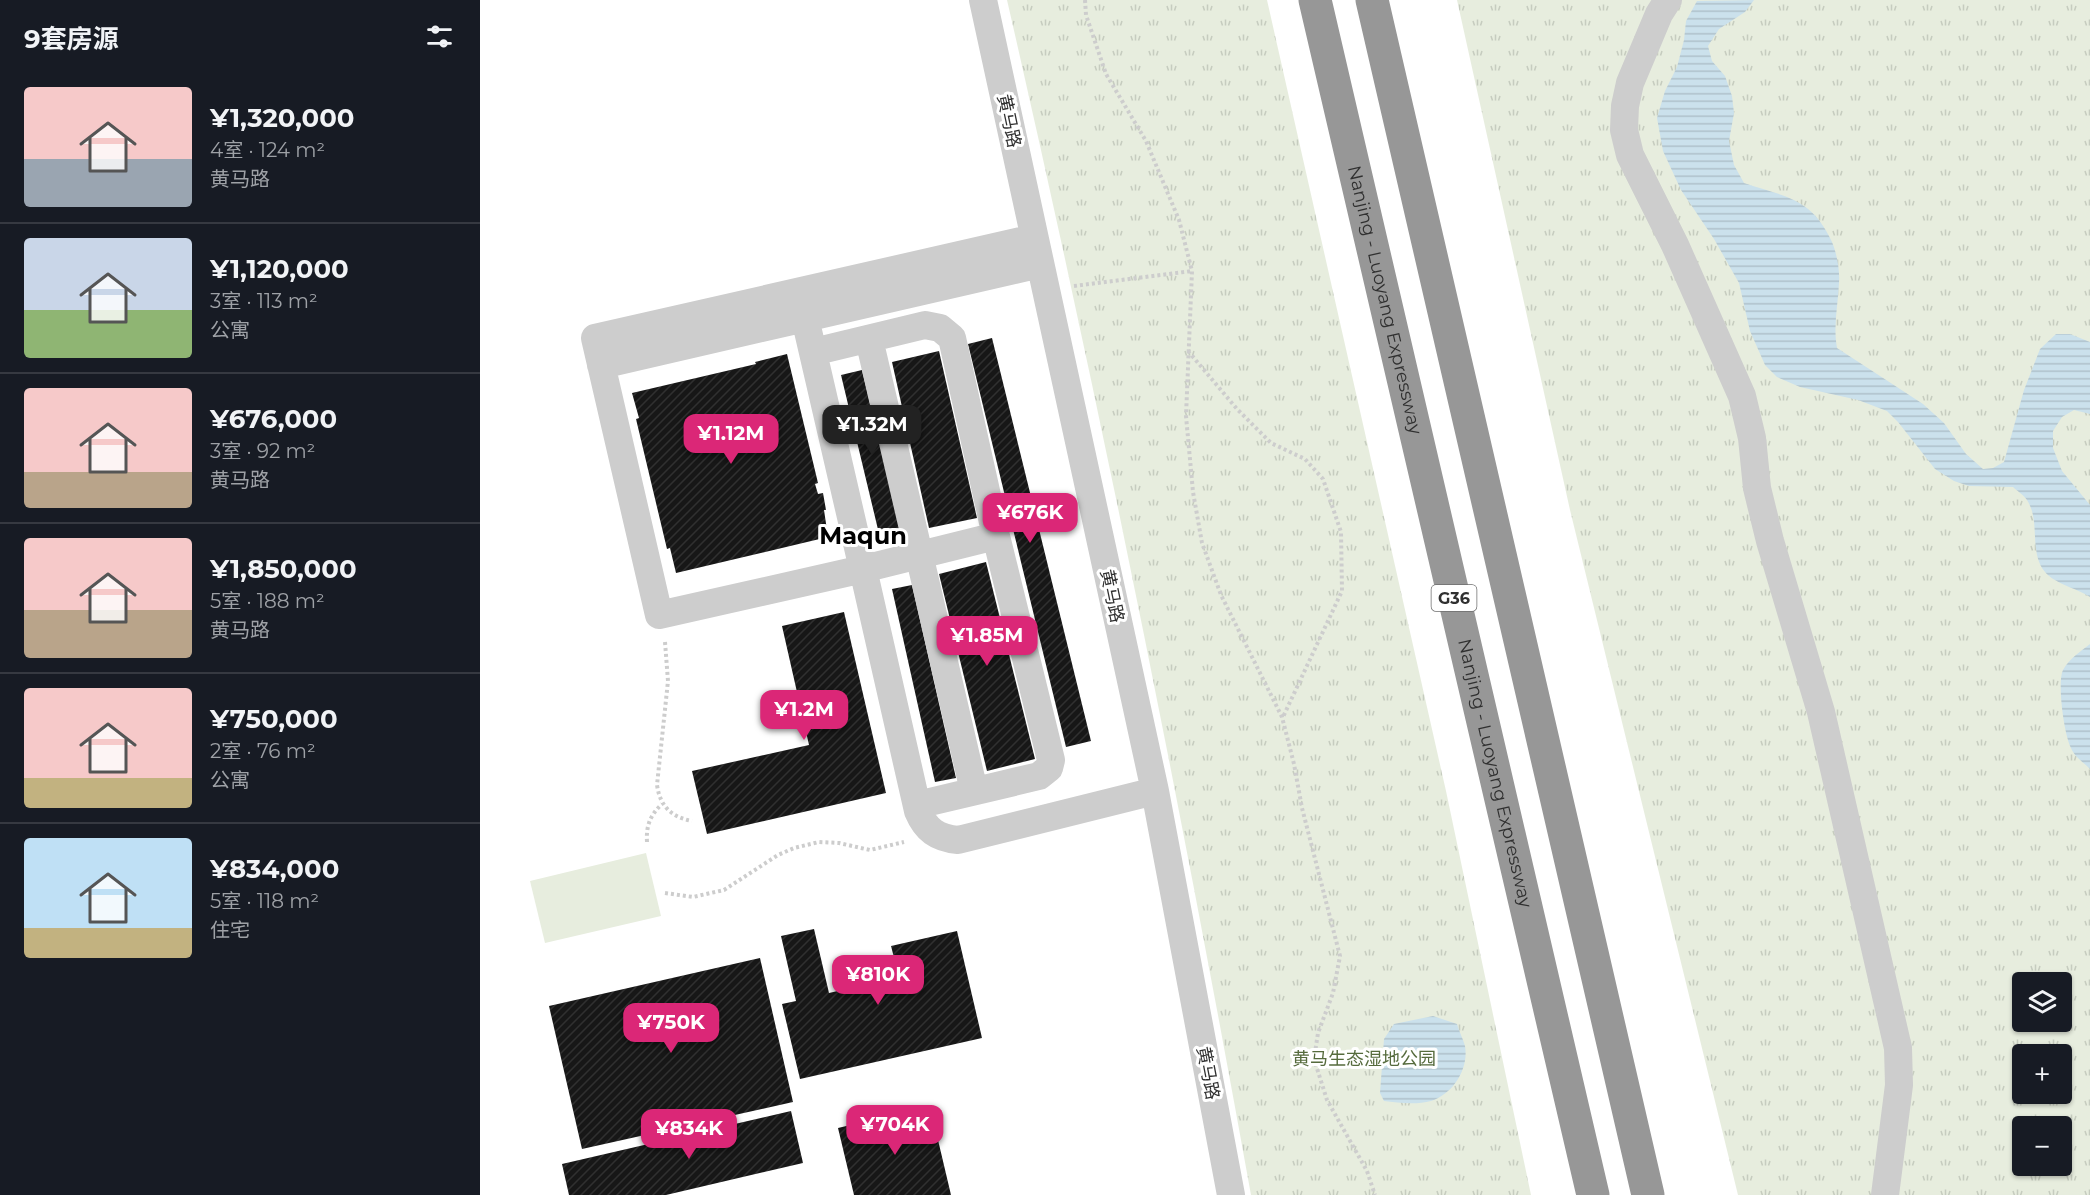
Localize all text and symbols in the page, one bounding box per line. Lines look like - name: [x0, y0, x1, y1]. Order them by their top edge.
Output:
- icon: filters: [423, 20, 456, 53]
- text: 9套房源: [24, 23, 119, 55]
- street label: 黄马路: [993, 92, 1025, 150]
- text: ¥1,320,000: [210, 102, 355, 134]
- icon: home: [72, 111, 144, 183]
- text: 4室 · 124 m²: [210, 138, 325, 162]
- street label: Nanjing - Luoyang Expressway: [1343, 163, 1427, 437]
- text: 黄马路: [210, 167, 270, 191]
- text: ¥1,120,000: [210, 253, 349, 285]
- icon: home: [72, 262, 144, 334]
- text: 3室 · 113 m²: [210, 289, 318, 313]
- text: 公寓: [210, 318, 250, 342]
- text: ¥676,000: [210, 403, 337, 435]
- pin: ¥1.32M: [823, 405, 921, 456]
- icon: home: [72, 412, 144, 484]
- text: ¥1.32M: [836, 412, 908, 436]
- pin: ¥1.12M: [682, 414, 780, 465]
- text: ¥1.12M: [698, 421, 764, 445]
- text: 3室 · 92 m²: [210, 439, 315, 463]
- text: 黄马路: [210, 468, 270, 492]
- pin: ¥676K: [988, 493, 1072, 544]
- text: ¥676K: [997, 500, 1063, 524]
- district label: Maqun: [819, 521, 907, 550]
- text: ¥1,850,000: [210, 553, 357, 585]
- icon: home: [72, 562, 144, 634]
- street label: 黄马路: [1096, 567, 1128, 625]
- road number: G36: [1432, 585, 1476, 611]
- text: 5室 · 188 m²: [210, 589, 325, 613]
- pin: ¥1.85M: [938, 616, 1036, 667]
- text: 黄马路: [210, 618, 270, 642]
- text: ¥1.85M: [951, 623, 1023, 647]
- street label: Nanjing - Luoyang Expressway: [1453, 637, 1537, 910]
- pin: ¥1.2M: [762, 690, 846, 741]
- text: ¥1.2M: [774, 697, 834, 721]
- text: ¥750,000: [210, 703, 338, 735]
- icon: home: [72, 712, 144, 784]
- text: 2室 · 76 m²: [210, 739, 316, 763]
- text: 公寓: [210, 768, 250, 792]
- text: ¥834,000: [210, 853, 339, 885]
- icon: home: [72, 862, 144, 934]
- text: 5室 · 118 m²: [210, 889, 319, 913]
- text: 住宅: [210, 918, 250, 942]
- pin: ¥810K: [836, 955, 920, 1006]
- text: ¥810K: [846, 962, 910, 986]
- map controls: [2012, 972, 2072, 1176]
- button: layers: [2012, 972, 2072, 1032]
- pin: ¥750K: [629, 1003, 713, 1054]
- text: ¥750K: [637, 1010, 705, 1034]
- street label: 黄马路: [1192, 1044, 1224, 1102]
- button: +: [2012, 1044, 2072, 1104]
- park label: 黄马生态湿地公园: [1292, 1048, 1436, 1070]
- pin: ¥704K: [853, 1105, 937, 1156]
- pin: ¥834K: [647, 1109, 731, 1160]
- text: ¥704K: [860, 1112, 930, 1136]
- text: ¥834K: [655, 1116, 723, 1140]
- button: −: [2012, 1116, 2072, 1176]

